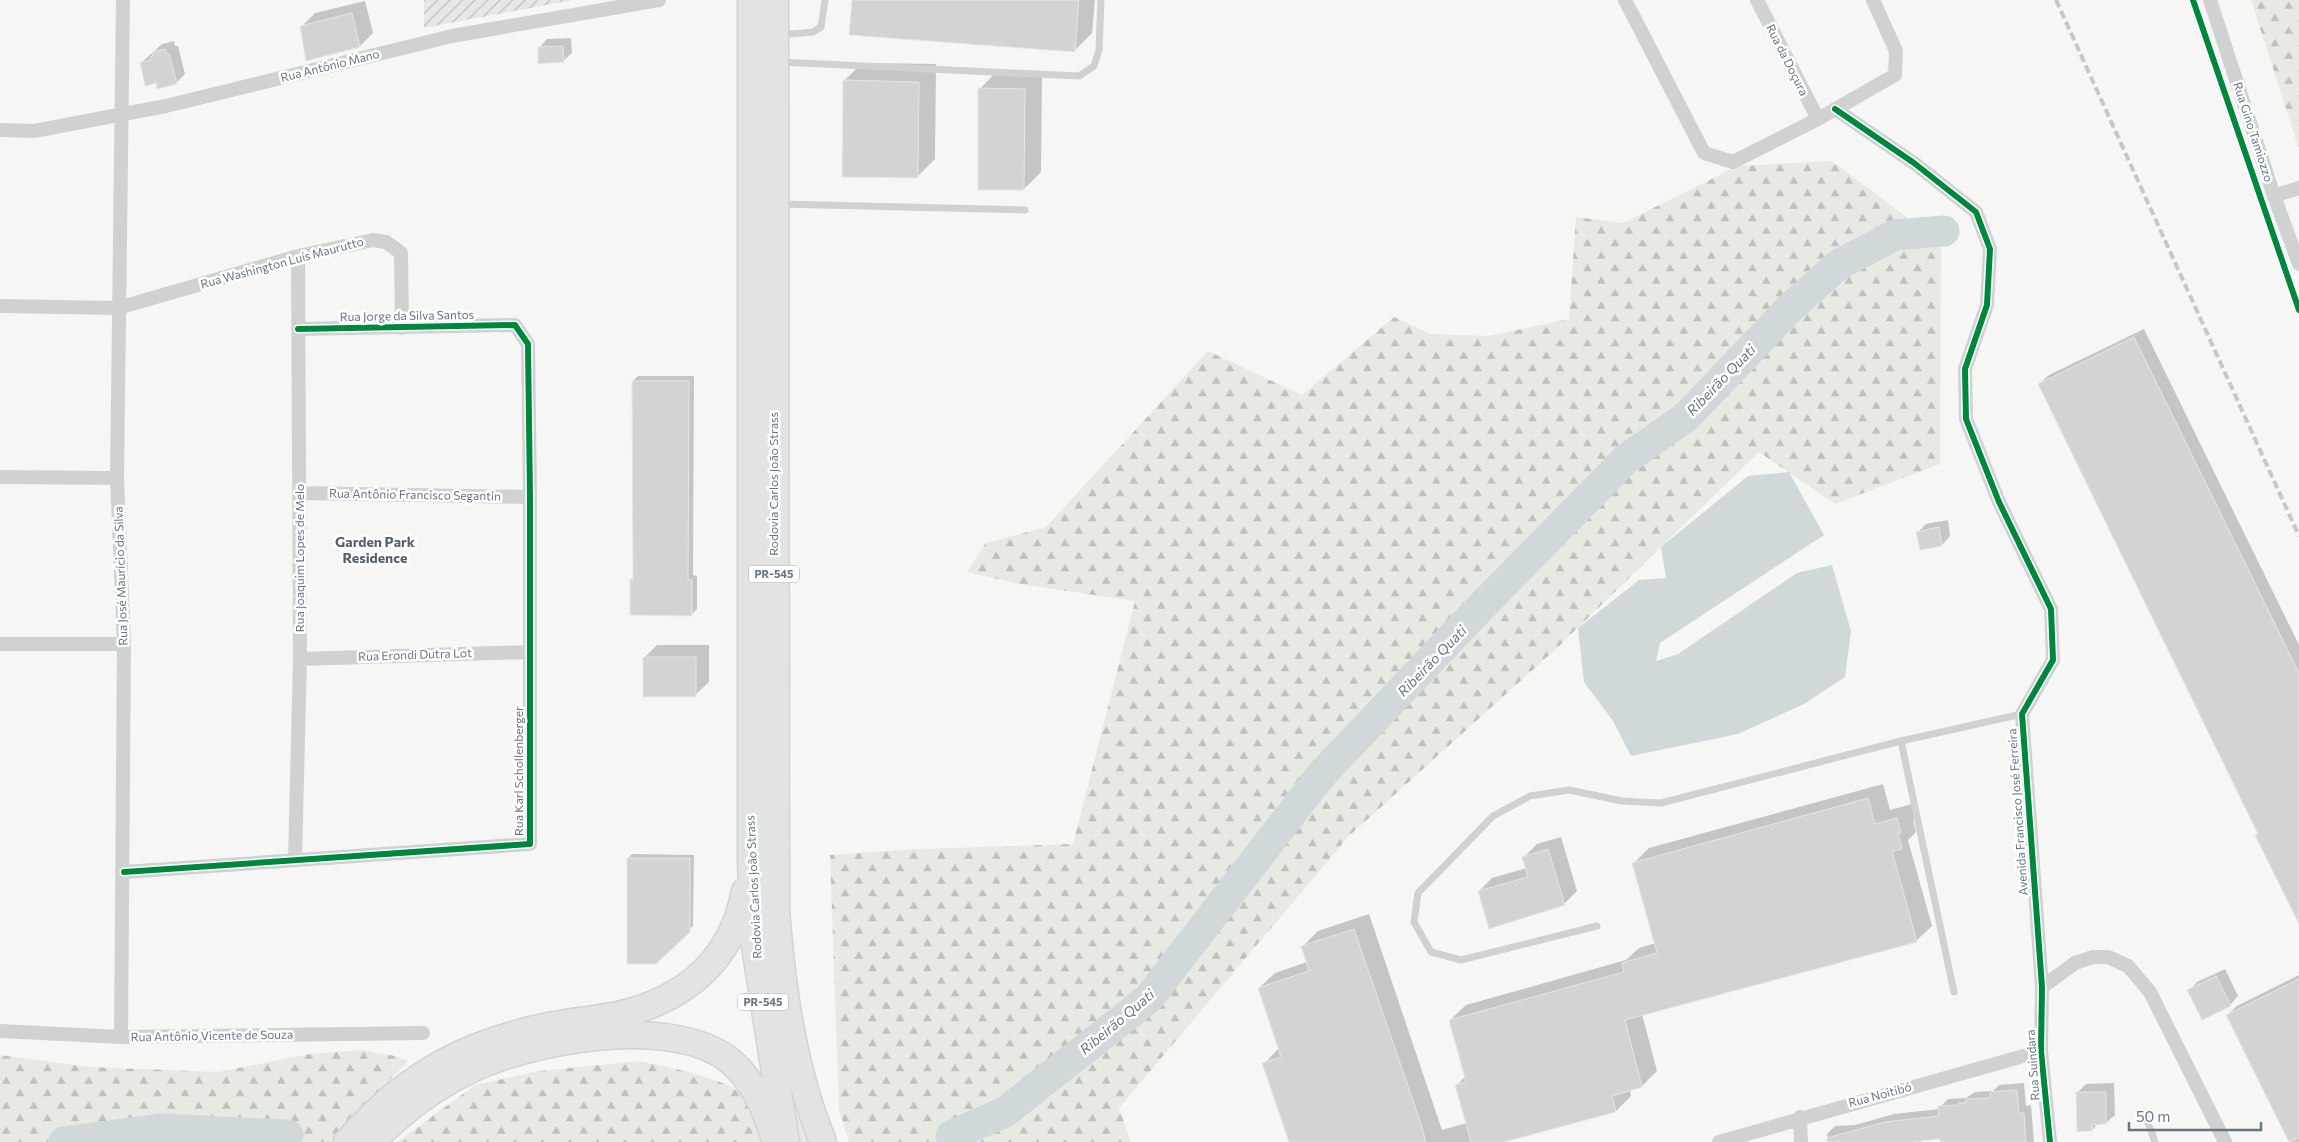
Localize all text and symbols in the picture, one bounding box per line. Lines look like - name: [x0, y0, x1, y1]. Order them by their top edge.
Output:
- street label: Rua da Doçura: [1764, 21, 1812, 98]
- street label: Rua Antônio Mano: [279, 46, 381, 84]
- street label: Rua Gino Tamiozzo: [2231, 80, 2277, 183]
- street label: Rua Washington Luís Maurutto: [199, 233, 365, 291]
- street label: Rua Jorge da Silva Santos: [340, 307, 474, 324]
- water label: Ribeirão Quati: [1683, 340, 1759, 419]
- street label: Rodovia Carlos João Strass: [766, 412, 781, 556]
- street label: Rua Joaquim Lopes de Melo: [292, 484, 307, 632]
- street label: Rua Antônio Francisco Segantin: [329, 485, 501, 503]
- street label: Rua José Maurício da Silva: [111, 506, 130, 646]
- district label: Garden Park Residence: [335, 533, 415, 566]
- road number: PR-545: [749, 566, 799, 582]
- water label: Ribeirão Quati: [1394, 621, 1470, 700]
- street label: Rua Erondi Dutra Lot: [358, 645, 472, 663]
- street label: Rua Karl Schollenberger: [511, 706, 525, 836]
- street label: Avenida Francisco José Ferreira: [2004, 728, 2031, 896]
- street label: Rodovia Carlos João Strass: [742, 815, 765, 959]
- water label: Ribeirão Quati: [1076, 985, 1158, 1058]
- road number: PR-545: [738, 994, 788, 1010]
- street label: Rua Antônio Vicente de Souza: [131, 1027, 293, 1043]
- street label: Rua Suindara: [2023, 1029, 2041, 1101]
- street label: Rua Noitibó: [1847, 1079, 1913, 1109]
- scale bar: [2129, 1100, 2262, 1132]
- text: 50 m: [2136, 1107, 2170, 1125]

